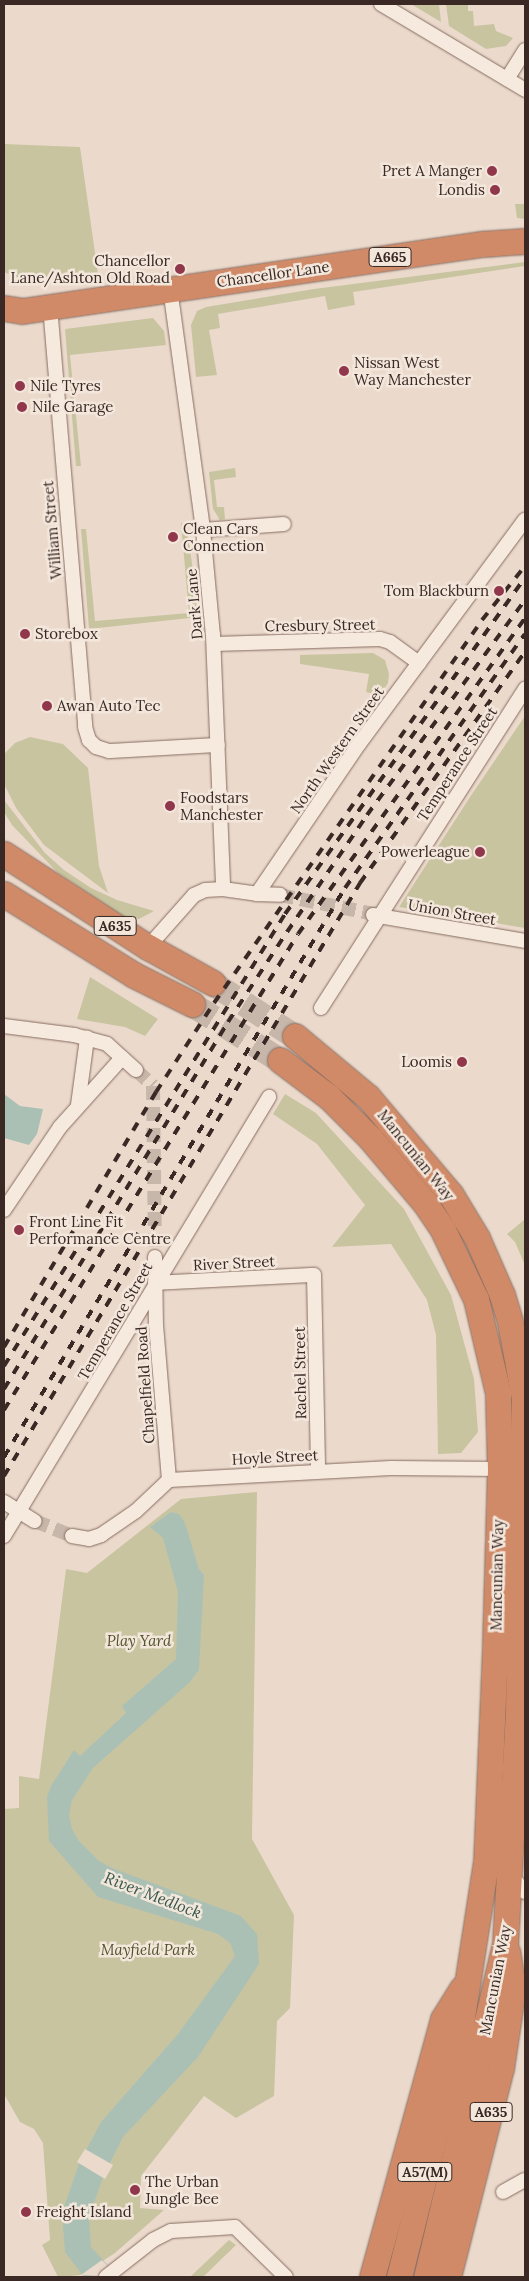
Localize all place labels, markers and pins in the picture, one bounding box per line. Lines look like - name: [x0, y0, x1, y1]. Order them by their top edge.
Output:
- place label: Pret A Manger: [382, 162, 482, 180]
- marker: Pret A Manger: [486, 165, 498, 177]
- place label: Londis: [438, 181, 485, 199]
- marker: Londis: [489, 184, 501, 196]
- place label: Chancellor Lane/Ashton Old Road: [10, 251, 170, 286]
- marker: Chancellor Lane/Ashton Old Road: [174, 263, 186, 275]
- place label: Nissan West Way Manchester: [354, 353, 471, 388]
- marker: Nissan West Way Manchester: [338, 365, 350, 377]
- place label: Nile Tyres: [30, 377, 101, 395]
- marker: Nile Tyres: [14, 380, 26, 392]
- place label: Nile Garage: [32, 398, 113, 416]
- marker: Nile Garage: [16, 401, 28, 413]
- place label: Clean Cars Connection: [183, 519, 264, 554]
- marker: Clean Cars Connection: [167, 531, 179, 543]
- place label: Tom Blackburn: [384, 582, 489, 600]
- marker: Tom Blackburn: [493, 585, 505, 597]
- place label: Storebox: [35, 625, 98, 643]
- marker: Storebox: [19, 628, 31, 640]
- place label: Awan Auto Tec: [57, 697, 161, 715]
- marker: Awan Auto Tec: [41, 700, 53, 712]
- place label: Foodstars Manchester: [180, 788, 263, 823]
- marker: Foodstars Manchester: [164, 800, 176, 812]
- place label: Powerleague: [381, 843, 470, 861]
- marker: Powerleague: [474, 846, 486, 858]
- place label: Loomis: [401, 1053, 452, 1071]
- marker: Loomis: [456, 1056, 468, 1068]
- place label: Front Line Fit Performance Centre: [29, 1212, 171, 1247]
- marker: Front Line Fit Performance Centre: [13, 1224, 25, 1236]
- place label: The Urban Jungle Bee: [145, 2172, 219, 2207]
- marker: The Urban Jungle Bee: [129, 2184, 141, 2196]
- place label: Freight Island: [36, 2203, 132, 2221]
- marker: Freight Island: [20, 2206, 32, 2218]

